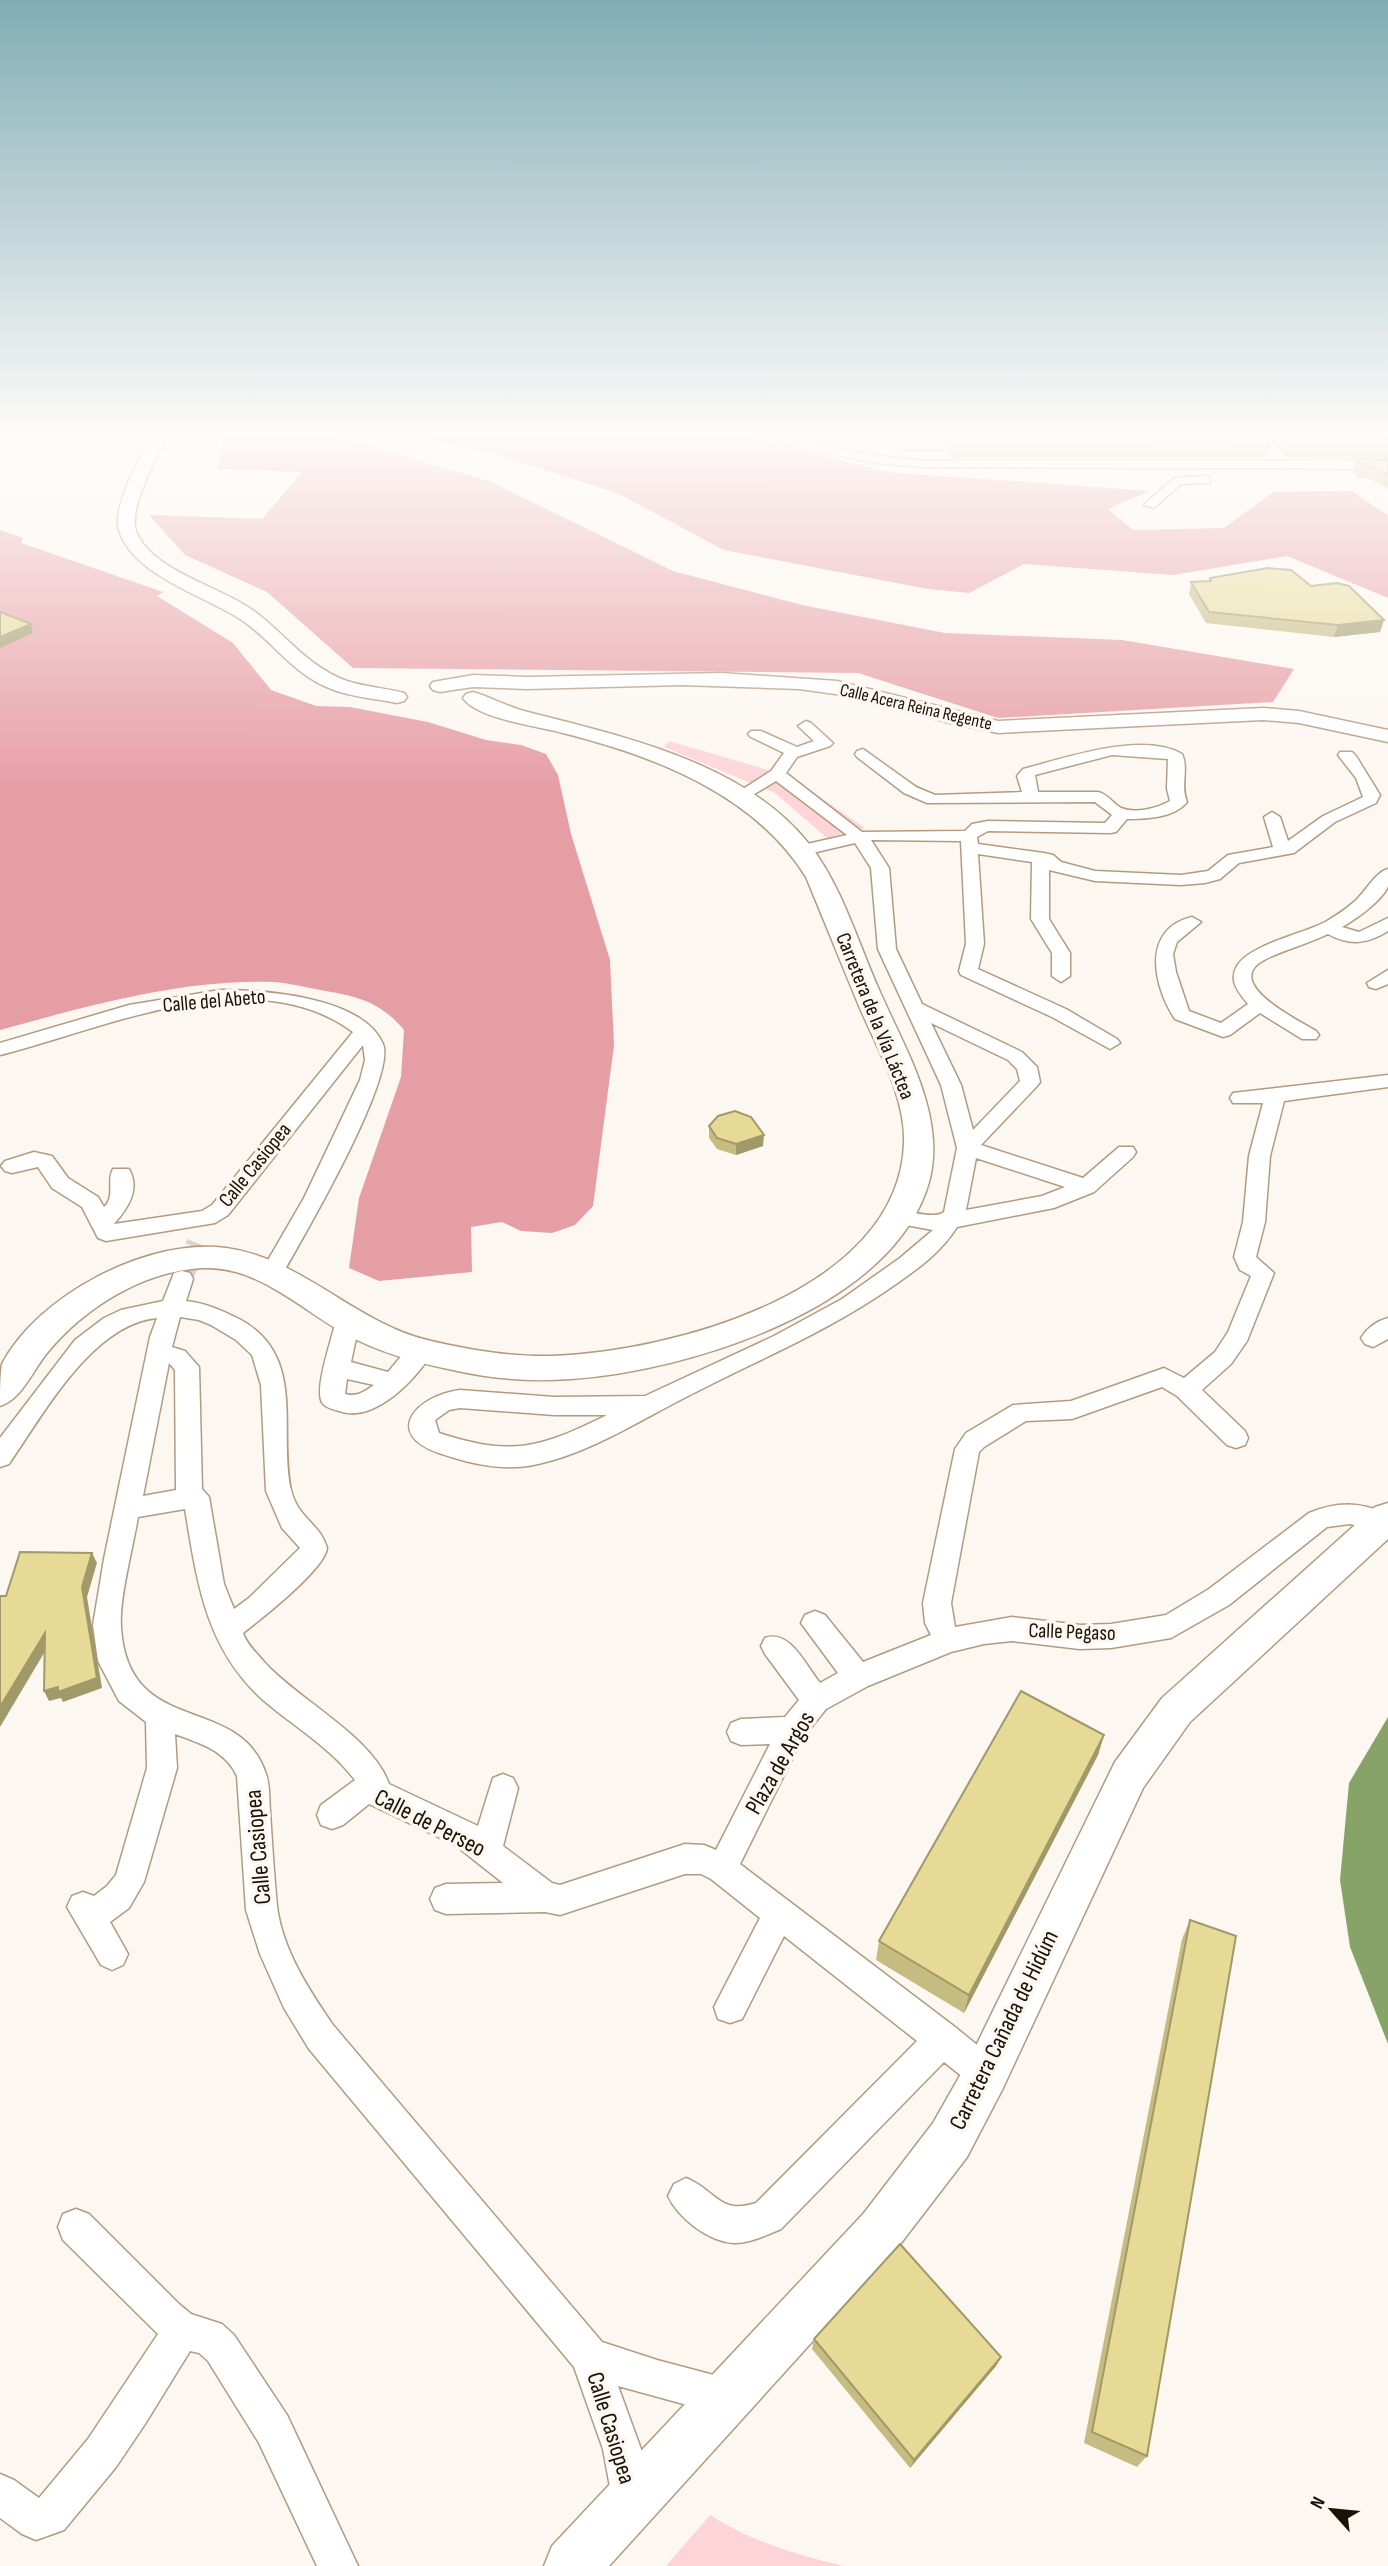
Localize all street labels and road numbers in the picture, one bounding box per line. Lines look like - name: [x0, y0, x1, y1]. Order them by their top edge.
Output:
- street label: Calle Acera Reina Regente: [838, 679, 994, 735]
- street label: Carretera de la Vía Láctea: [830, 929, 920, 1103]
- street label: Calle del Abeto: [161, 984, 267, 1018]
- street label: Calle Casiopea: [214, 1118, 296, 1212]
- street label: Calle Pegaso: [1028, 1618, 1116, 1646]
- street label: Plaza de Argos: [739, 1706, 821, 1820]
- street label: Calle de Perseo: [370, 1783, 490, 1863]
- street label: Calle Casiopea: [239, 1788, 277, 1906]
- street label: Carretera Cañada de Hidúm: [943, 1925, 1065, 2135]
- street label: Calle Casiopea: [580, 2369, 642, 2487]

